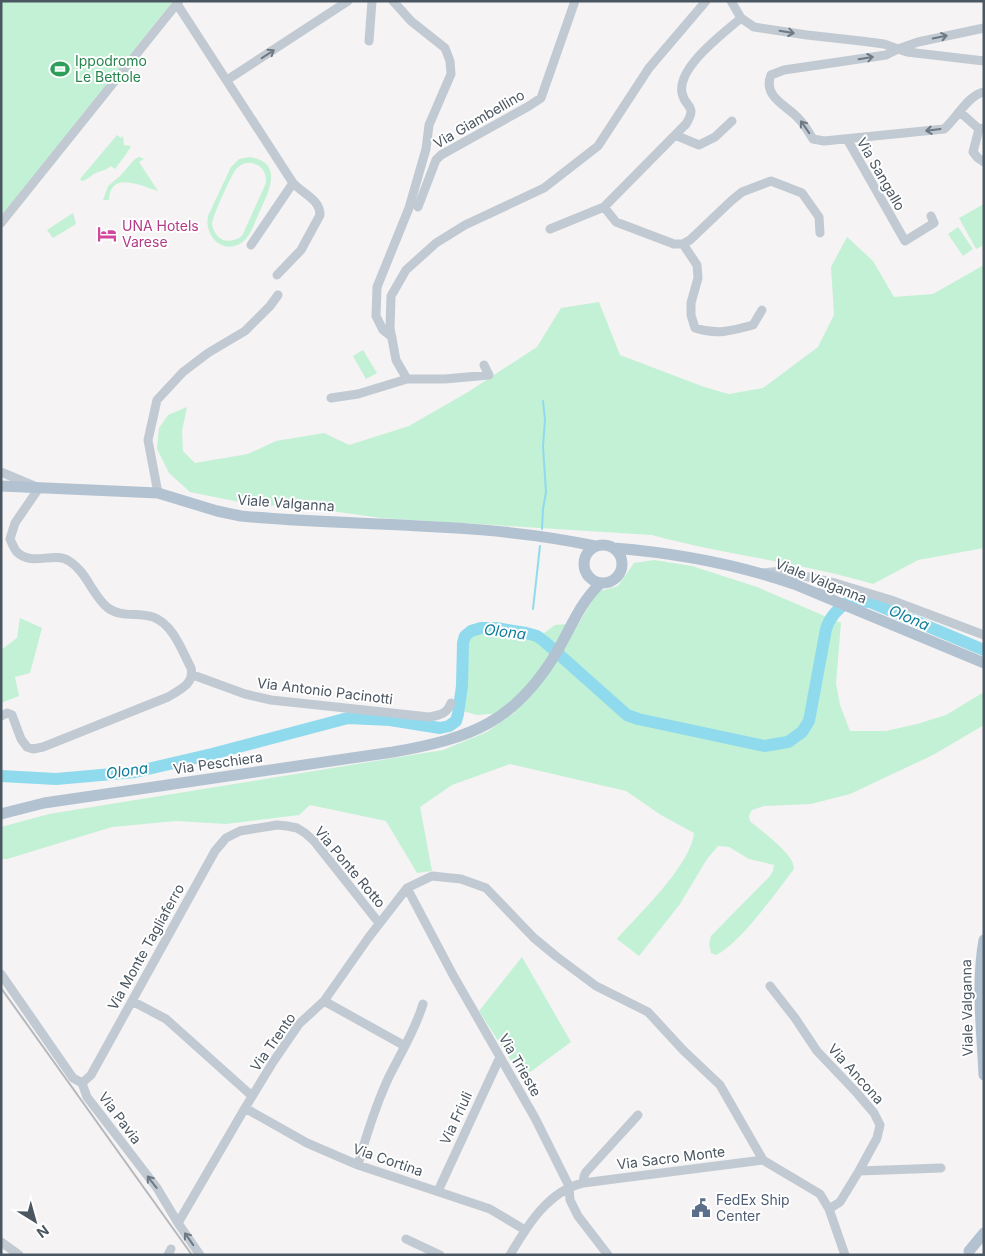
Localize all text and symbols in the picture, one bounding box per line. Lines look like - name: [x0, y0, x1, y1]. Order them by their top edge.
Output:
- one-way arrow: [778, 27, 794, 37]
- one-way arrow: [932, 32, 948, 41]
- one-way arrow: [260, 49, 274, 59]
- place label: Ippodromo Le Bettole: [75, 52, 147, 85]
- one-way arrow: [857, 52, 873, 62]
- sports icon: Ippodromo Le Bettole: [49, 58, 71, 80]
- street label: Via Giambellino: [430, 86, 527, 152]
- one-way arrow: [800, 120, 810, 134]
- one-way arrow: [925, 125, 941, 135]
- street label: Via Sangallo: [854, 134, 909, 213]
- place label: UNA Hotels Varese: [122, 217, 199, 250]
- hotel icon: UNA Hotels Varese: [96, 223, 118, 245]
- street label: Viale Valganna: [237, 491, 335, 514]
- street label: Viale Valganna: [773, 554, 870, 607]
- water label: Olona: [886, 601, 932, 635]
- water label: Olona: [483, 620, 527, 644]
- street label: Via Antonio Pacinotti: [256, 674, 394, 707]
- street label: Via Peschiera: [172, 748, 264, 777]
- water label: Olona: [105, 758, 149, 783]
- street label: Via Ponte Rotto: [311, 822, 389, 911]
- street label: Via Monte Tagliaferro: [104, 881, 187, 1013]
- street label: Viale Valganna: [957, 959, 976, 1057]
- street label: Via Trento: [246, 1009, 299, 1074]
- street label: Via Trieste: [496, 1030, 545, 1099]
- street label: Via Ancona: [825, 1040, 888, 1107]
- street label: Via Pavia: [95, 1088, 145, 1147]
- street label: Via Friuli: [436, 1089, 475, 1147]
- street label: Via Cortina: [351, 1140, 425, 1179]
- street label: Via Sacro Monte: [616, 1142, 726, 1173]
- one-way arrow: [147, 1175, 157, 1189]
- place label: FedEx Ship Center: [716, 1191, 790, 1224]
- north arrow: [10, 1196, 60, 1246]
- public building icon: FedEx Ship Center: [690, 1197, 712, 1219]
- text: N: [34, 1222, 53, 1242]
- one-way arrow: [184, 1232, 194, 1246]

